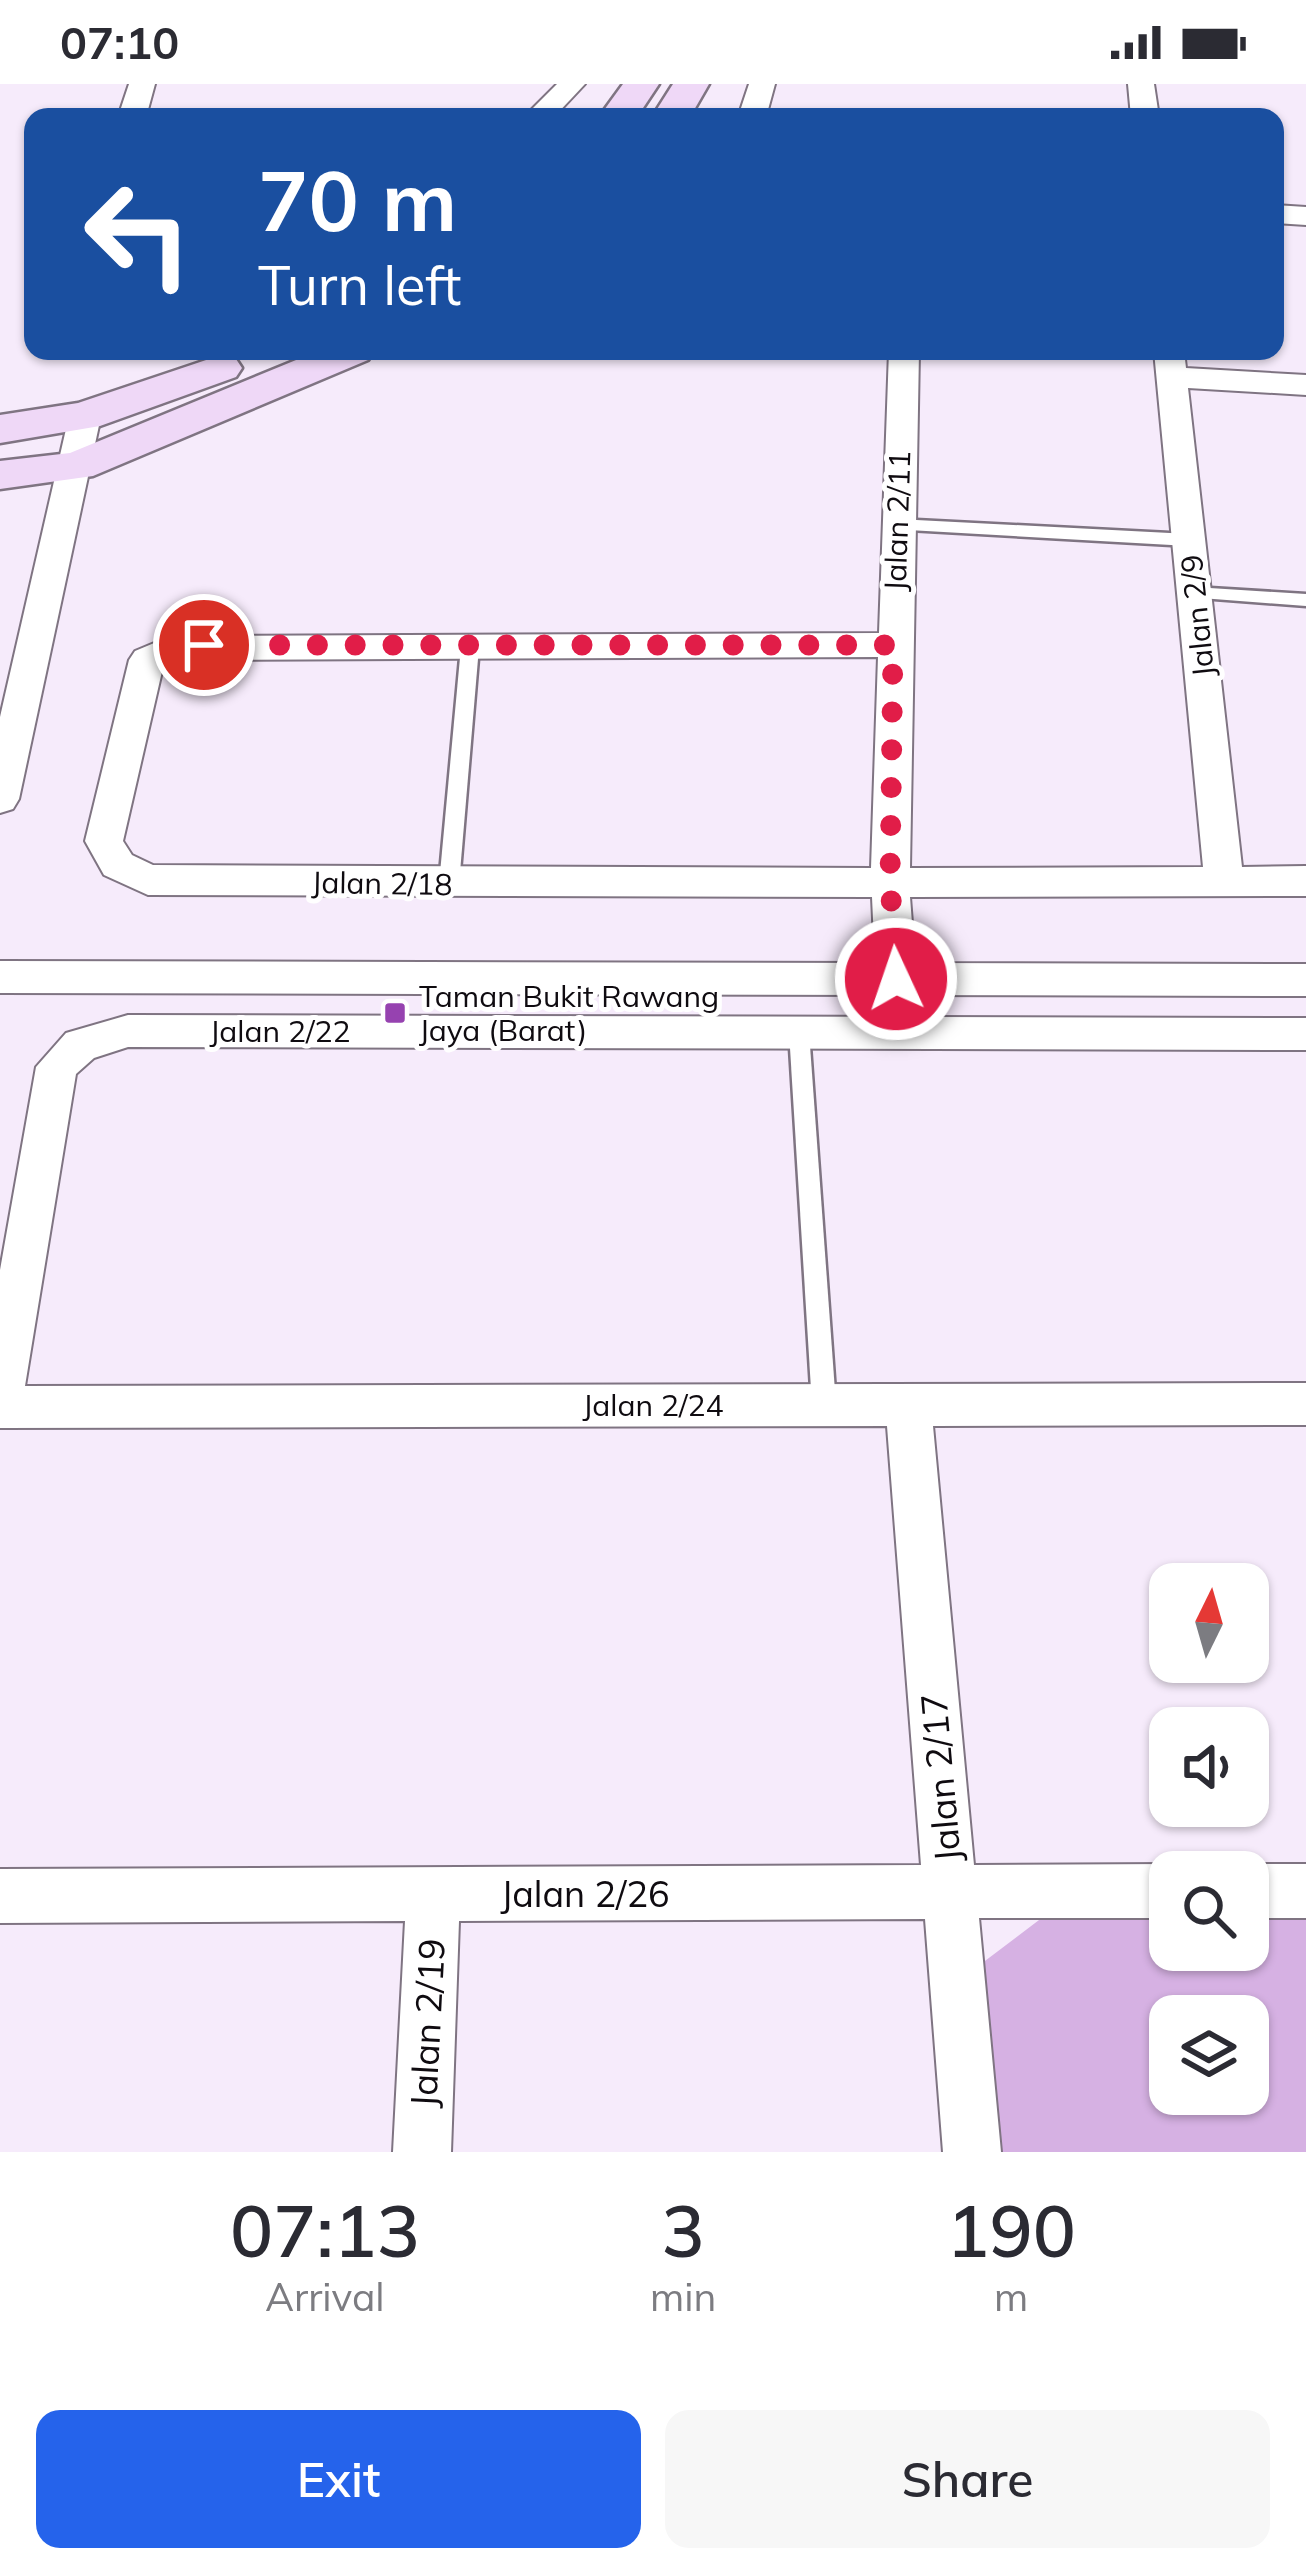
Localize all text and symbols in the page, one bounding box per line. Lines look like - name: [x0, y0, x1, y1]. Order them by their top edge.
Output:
- text: 07:10: [60, 14, 179, 70]
- text: 70 m: [258, 147, 457, 252]
- icon: left: [60, 156, 216, 312]
- text: Turn left: [258, 251, 461, 319]
- street label: Jalan 2/11: [876, 450, 918, 592]
- street label: Jalan 2/9: [1172, 553, 1222, 679]
- pin: [153, 594, 255, 696]
- icon: arrive: [171, 612, 237, 678]
- street label: Jalan 2/18: [311, 863, 453, 903]
- position arrow: [833, 916, 959, 1042]
- place label: Taman Bukit Rawang Jaya (Barat): [419, 977, 719, 1049]
- marker: Taman Bukit Rawang Jaya (Barat): [382, 1000, 408, 1026]
- street label: Jalan 2/22: [210, 1012, 351, 1050]
- street label: Jalan 2/24: [583, 1386, 724, 1424]
- north arrow: [1149, 1563, 1269, 1683]
- map controls: [1149, 1563, 1269, 2115]
- street label: Jalan 2/17: [910, 1692, 970, 1864]
- button: sound: [1149, 1707, 1269, 1827]
- button: search: [1149, 1851, 1269, 1971]
- street label: Jalan 2/26: [500, 1871, 670, 1916]
- street label: Jalan 2/19: [400, 1937, 454, 2109]
- button: layers: [1149, 1995, 1269, 2115]
- text: 07:13: [230, 2185, 420, 2275]
- text: 3: [662, 2185, 705, 2275]
- text: 190: [946, 2185, 1076, 2275]
- text: Arrival: [265, 2272, 385, 2321]
- text: min: [650, 2272, 716, 2321]
- text: m: [994, 2272, 1028, 2321]
- button: Exit: [36, 2410, 641, 2548]
- button: Share: [665, 2410, 1270, 2548]

